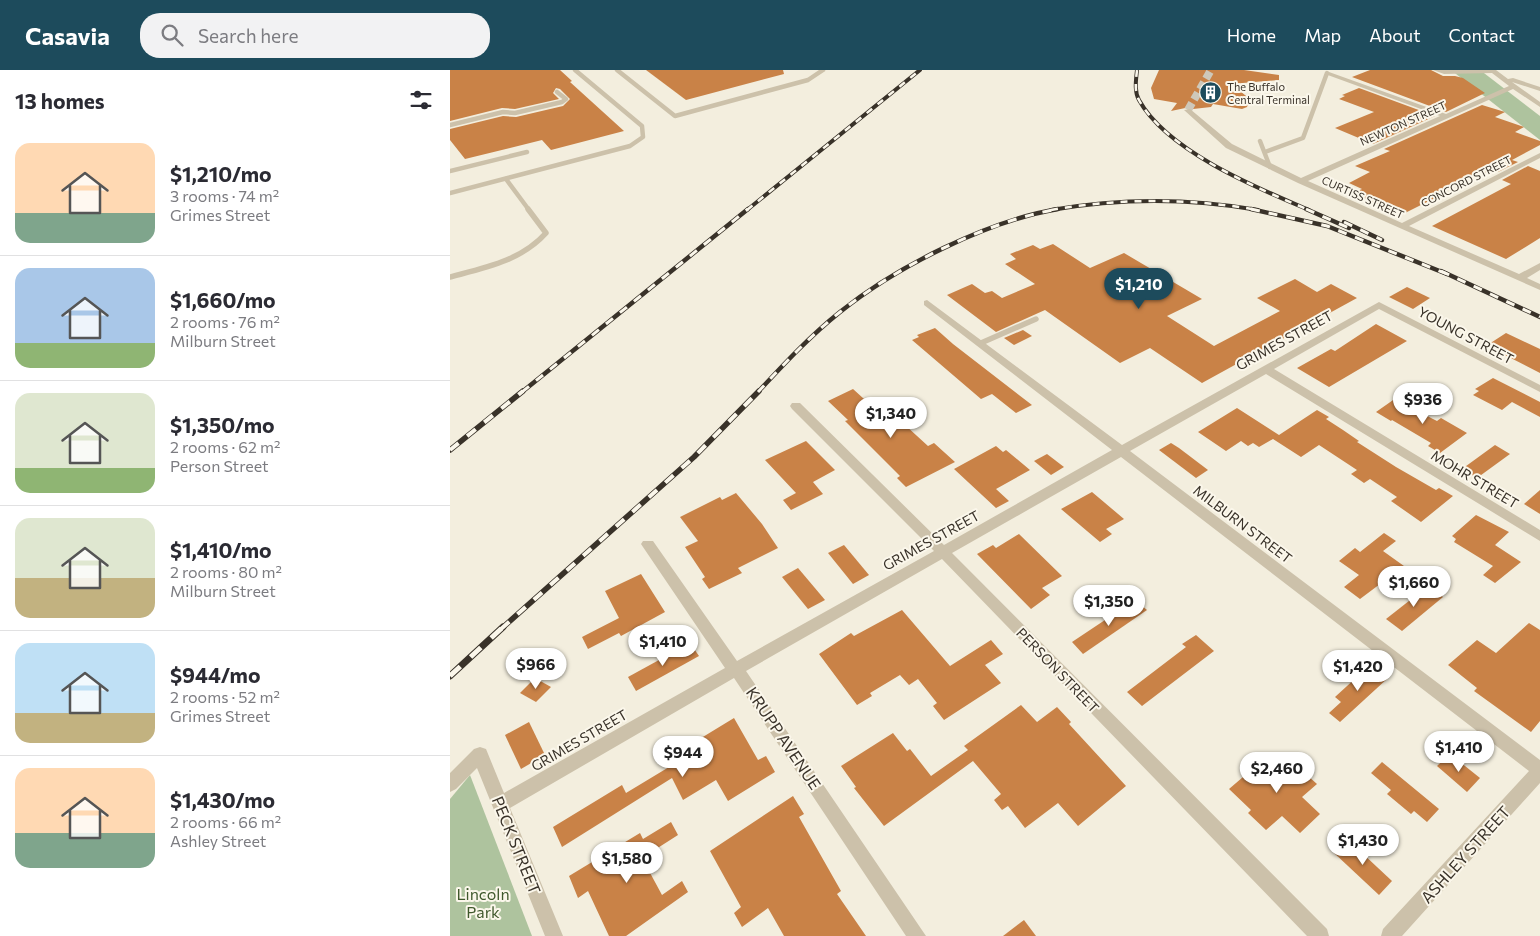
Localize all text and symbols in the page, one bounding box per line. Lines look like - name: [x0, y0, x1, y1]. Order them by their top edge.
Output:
- search box: [140, 13, 490, 58]
- text: Casavia: [25, 21, 110, 50]
- icon: search: [158, 21, 186, 49]
- text: Search here: [198, 24, 298, 47]
- text: Home: [1227, 24, 1276, 46]
- text: Map: [1304, 24, 1341, 46]
- text: About: [1369, 24, 1421, 46]
- text: Contact: [1449, 24, 1515, 46]
- building icon: The Buffalo Central Terminal: [1199, 80, 1223, 104]
- place label: The Buffalo Central Terminal: [1227, 80, 1310, 106]
- icon: filters: [407, 86, 435, 114]
- text: 13 homes: [15, 88, 105, 113]
- street label: NEWTON STREET: [1358, 98, 1448, 148]
- street label: CONCORD STREET: [1419, 153, 1513, 209]
- text: $1,210/mo: [170, 161, 272, 186]
- icon: home: [55, 163, 115, 223]
- street label: CURTISS STREET: [1320, 173, 1406, 221]
- text: 3 rooms · 74 m²: [170, 186, 279, 205]
- text: Grimes Street: [170, 205, 270, 224]
- pin: $1,210: [1098, 268, 1180, 310]
- text: $1,210: [1115, 274, 1163, 293]
- text: $1,660/mo: [170, 287, 276, 312]
- icon: home: [55, 288, 115, 348]
- street label: YOUNG STREET: [1415, 303, 1517, 367]
- street label: GRIMES STREET: [1233, 306, 1335, 374]
- text: 2 rooms · 76 m²: [170, 312, 280, 331]
- text: Milburn Street: [170, 331, 276, 350]
- pin: $936: [1393, 382, 1453, 425]
- text: $936: [1404, 389, 1442, 408]
- pin: $1,340: [850, 396, 932, 439]
- text: $1,340: [866, 403, 916, 422]
- text: $1,350/mo: [170, 412, 275, 437]
- icon: home: [55, 413, 115, 473]
- text: 2 rooms · 62 m²: [170, 437, 280, 456]
- street label: MOHR STREET: [1428, 446, 1522, 512]
- text: Person Street: [170, 456, 269, 475]
- street label: MILBURN STREET: [1190, 481, 1296, 567]
- street label: GRIMES STREET: [880, 506, 982, 574]
- text: $1,410/mo: [170, 537, 272, 562]
- icon: home: [55, 538, 115, 598]
- text: 2 rooms · 80 m²: [170, 562, 282, 581]
- pin: $1,660: [1373, 566, 1455, 608]
- text: $1,660: [1389, 572, 1439, 591]
- text: Milburn Street: [170, 581, 276, 600]
- pin: $1,350: [1068, 584, 1150, 627]
- text: $1,350: [1084, 591, 1134, 610]
- pin: $1,410: [622, 624, 704, 667]
- street label: PERSON STREET: [1013, 624, 1103, 716]
- text: $1,410: [639, 631, 687, 650]
- pin: $966: [506, 648, 566, 690]
- pin: $1,420: [1317, 650, 1399, 692]
- text: $966: [517, 654, 555, 673]
- text: $1,420: [1333, 656, 1383, 675]
- text: $944/mo: [170, 662, 260, 687]
- icon: home: [55, 663, 115, 723]
- street label: KRUPP AVENUE: [743, 683, 825, 793]
- text: 2 rooms · 52 m²: [170, 687, 280, 706]
- text: Grimes Street: [170, 706, 270, 725]
- street label: GRIMES STREET: [528, 706, 630, 774]
- pin: $1,410: [1418, 730, 1500, 773]
- pin: $944: [653, 736, 713, 778]
- text: $1,410: [1435, 737, 1483, 756]
- text: $944: [664, 742, 702, 761]
- pin: $2,460: [1236, 752, 1318, 794]
- text: $2,460: [1251, 758, 1303, 777]
- text: $1,430/mo: [170, 787, 275, 812]
- icon: home: [55, 788, 115, 848]
- street label: PECK STREET: [489, 793, 545, 897]
- street label: ASHLEY STREET: [1416, 802, 1514, 906]
- text: 2 rooms · 66 m²: [170, 812, 281, 831]
- pin: $1,430: [1322, 824, 1404, 866]
- text: $1,430: [1338, 830, 1388, 849]
- text: Ashley Street: [170, 831, 266, 850]
- pin: $1,580: [586, 842, 668, 884]
- text: $1,580: [602, 848, 652, 867]
- park label: Lincoln Park: [456, 884, 510, 921]

